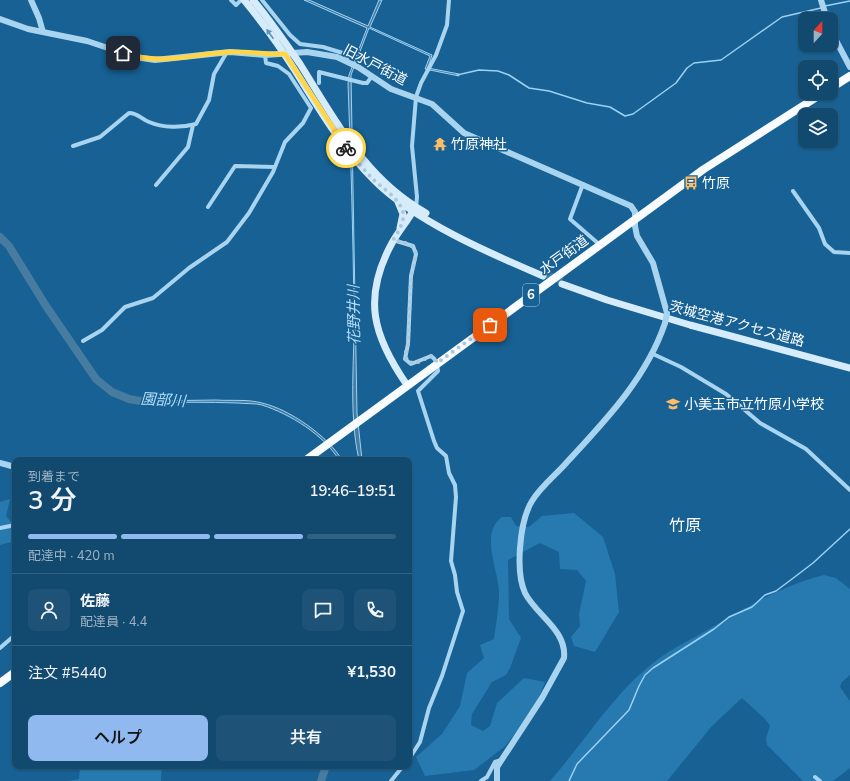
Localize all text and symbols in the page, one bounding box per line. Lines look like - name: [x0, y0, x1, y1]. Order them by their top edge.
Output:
- north arrow: [798, 12, 838, 52]
- map controls: [798, 12, 838, 148]
- one-way arrow: [266, 29, 274, 39]
- pin: [106, 36, 140, 70]
- street label: 旧水戸街道: [340, 40, 410, 90]
- icon: home: [112, 42, 134, 64]
- button: locate: [798, 60, 838, 100]
- button: layers: [798, 108, 838, 148]
- courier: [326, 128, 366, 168]
- place label: 竹原神社: [451, 135, 507, 154]
- temple icon: 竹原神社: [432, 136, 448, 152]
- icon: bike: [335, 137, 357, 159]
- place label: 竹原: [702, 174, 730, 193]
- bus stop icon: 竹原: [683, 175, 699, 191]
- street label: 水戸街道: [536, 231, 592, 279]
- water label: 花野井川: [343, 283, 365, 345]
- road number: 6: [523, 284, 539, 306]
- street label: 茨城空港アクセス道路: [667, 297, 807, 351]
- pin: [473, 308, 507, 342]
- icon: bag: [479, 314, 501, 336]
- water label: 園部川: [140, 389, 188, 411]
- place label: 小美玉市立竹原小学校: [684, 395, 824, 414]
- school or university icon: 小美玉市立竹原小学校: [665, 396, 681, 412]
- text: 到着まで: [28, 468, 80, 486]
- text: 19:46–19:51: [309, 481, 396, 501]
- text: 3 分: [28, 483, 76, 518]
- district label: 竹原: [669, 515, 701, 537]
- text: 配達中 · 420 m: [28, 547, 115, 565]
- button: person: [28, 589, 70, 631]
- button: chat: [302, 589, 344, 631]
- button: phone: [354, 589, 396, 631]
- text: 佐藤: [80, 591, 110, 611]
- text: 配達員 · 4.4: [80, 613, 147, 631]
- text: ¥1,530: [347, 662, 396, 682]
- text: 注文 #5440: [28, 663, 107, 683]
- button: ヘルプ: [28, 715, 208, 761]
- button: 共有: [216, 715, 396, 761]

